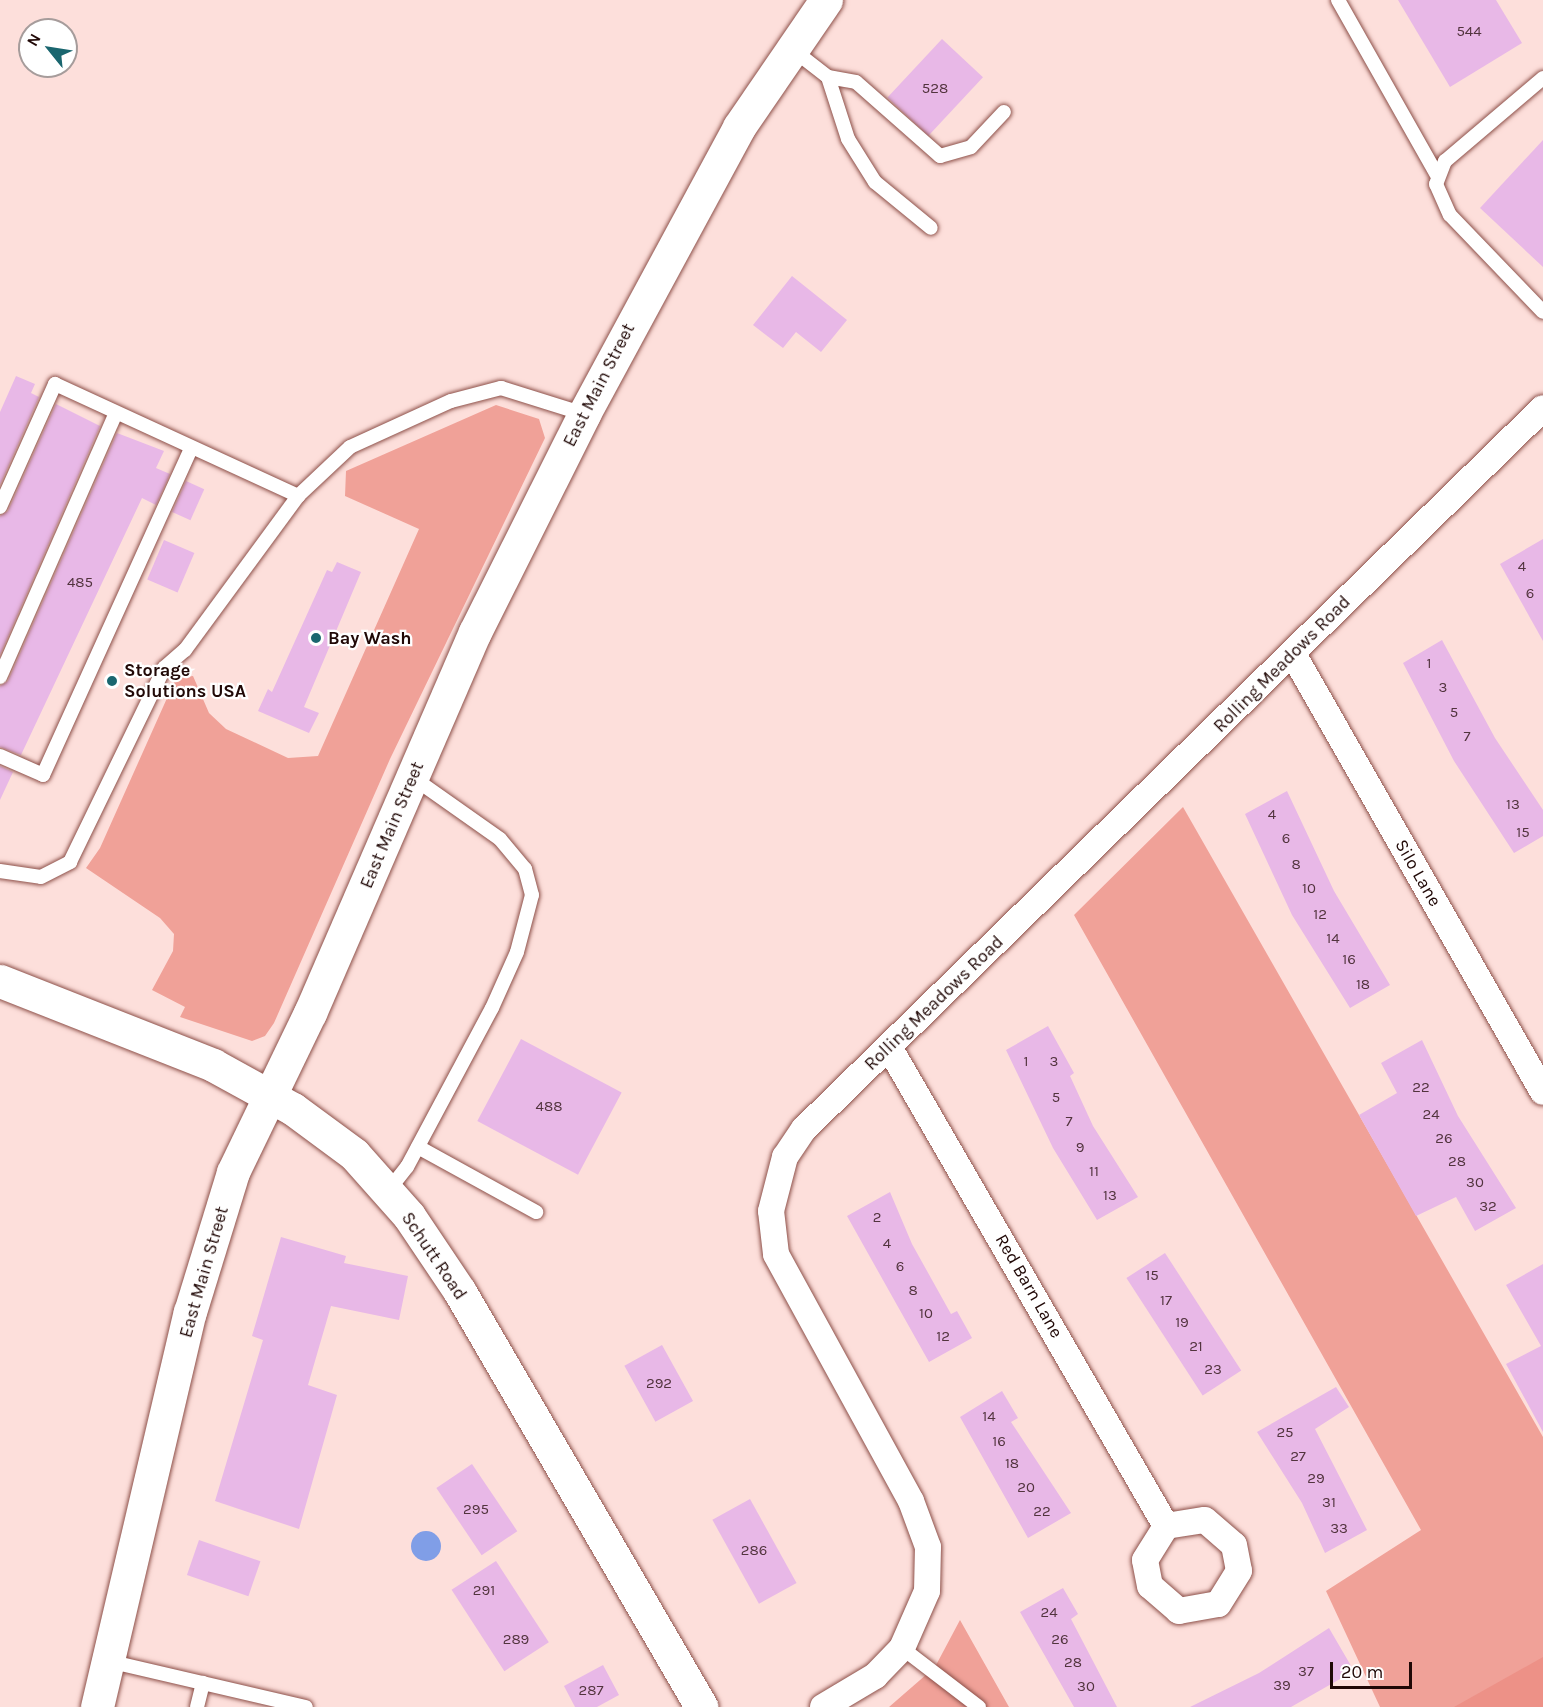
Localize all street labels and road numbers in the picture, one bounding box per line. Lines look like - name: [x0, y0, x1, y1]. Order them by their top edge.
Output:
- street label: East Main Street: [559, 320, 639, 450]
- street label: Rolling Meadows Road: [1209, 591, 1355, 737]
- street label: East Main Street: [356, 758, 428, 892]
- street label: Silo Lane: [1390, 836, 1446, 910]
- street label: Rolling Meadows Road: [860, 931, 1008, 1075]
- street label: East Main Street: [175, 1204, 233, 1340]
- street label: Schutt Road: [397, 1208, 471, 1304]
- street label: Red Barn Lane: [991, 1230, 1067, 1342]

